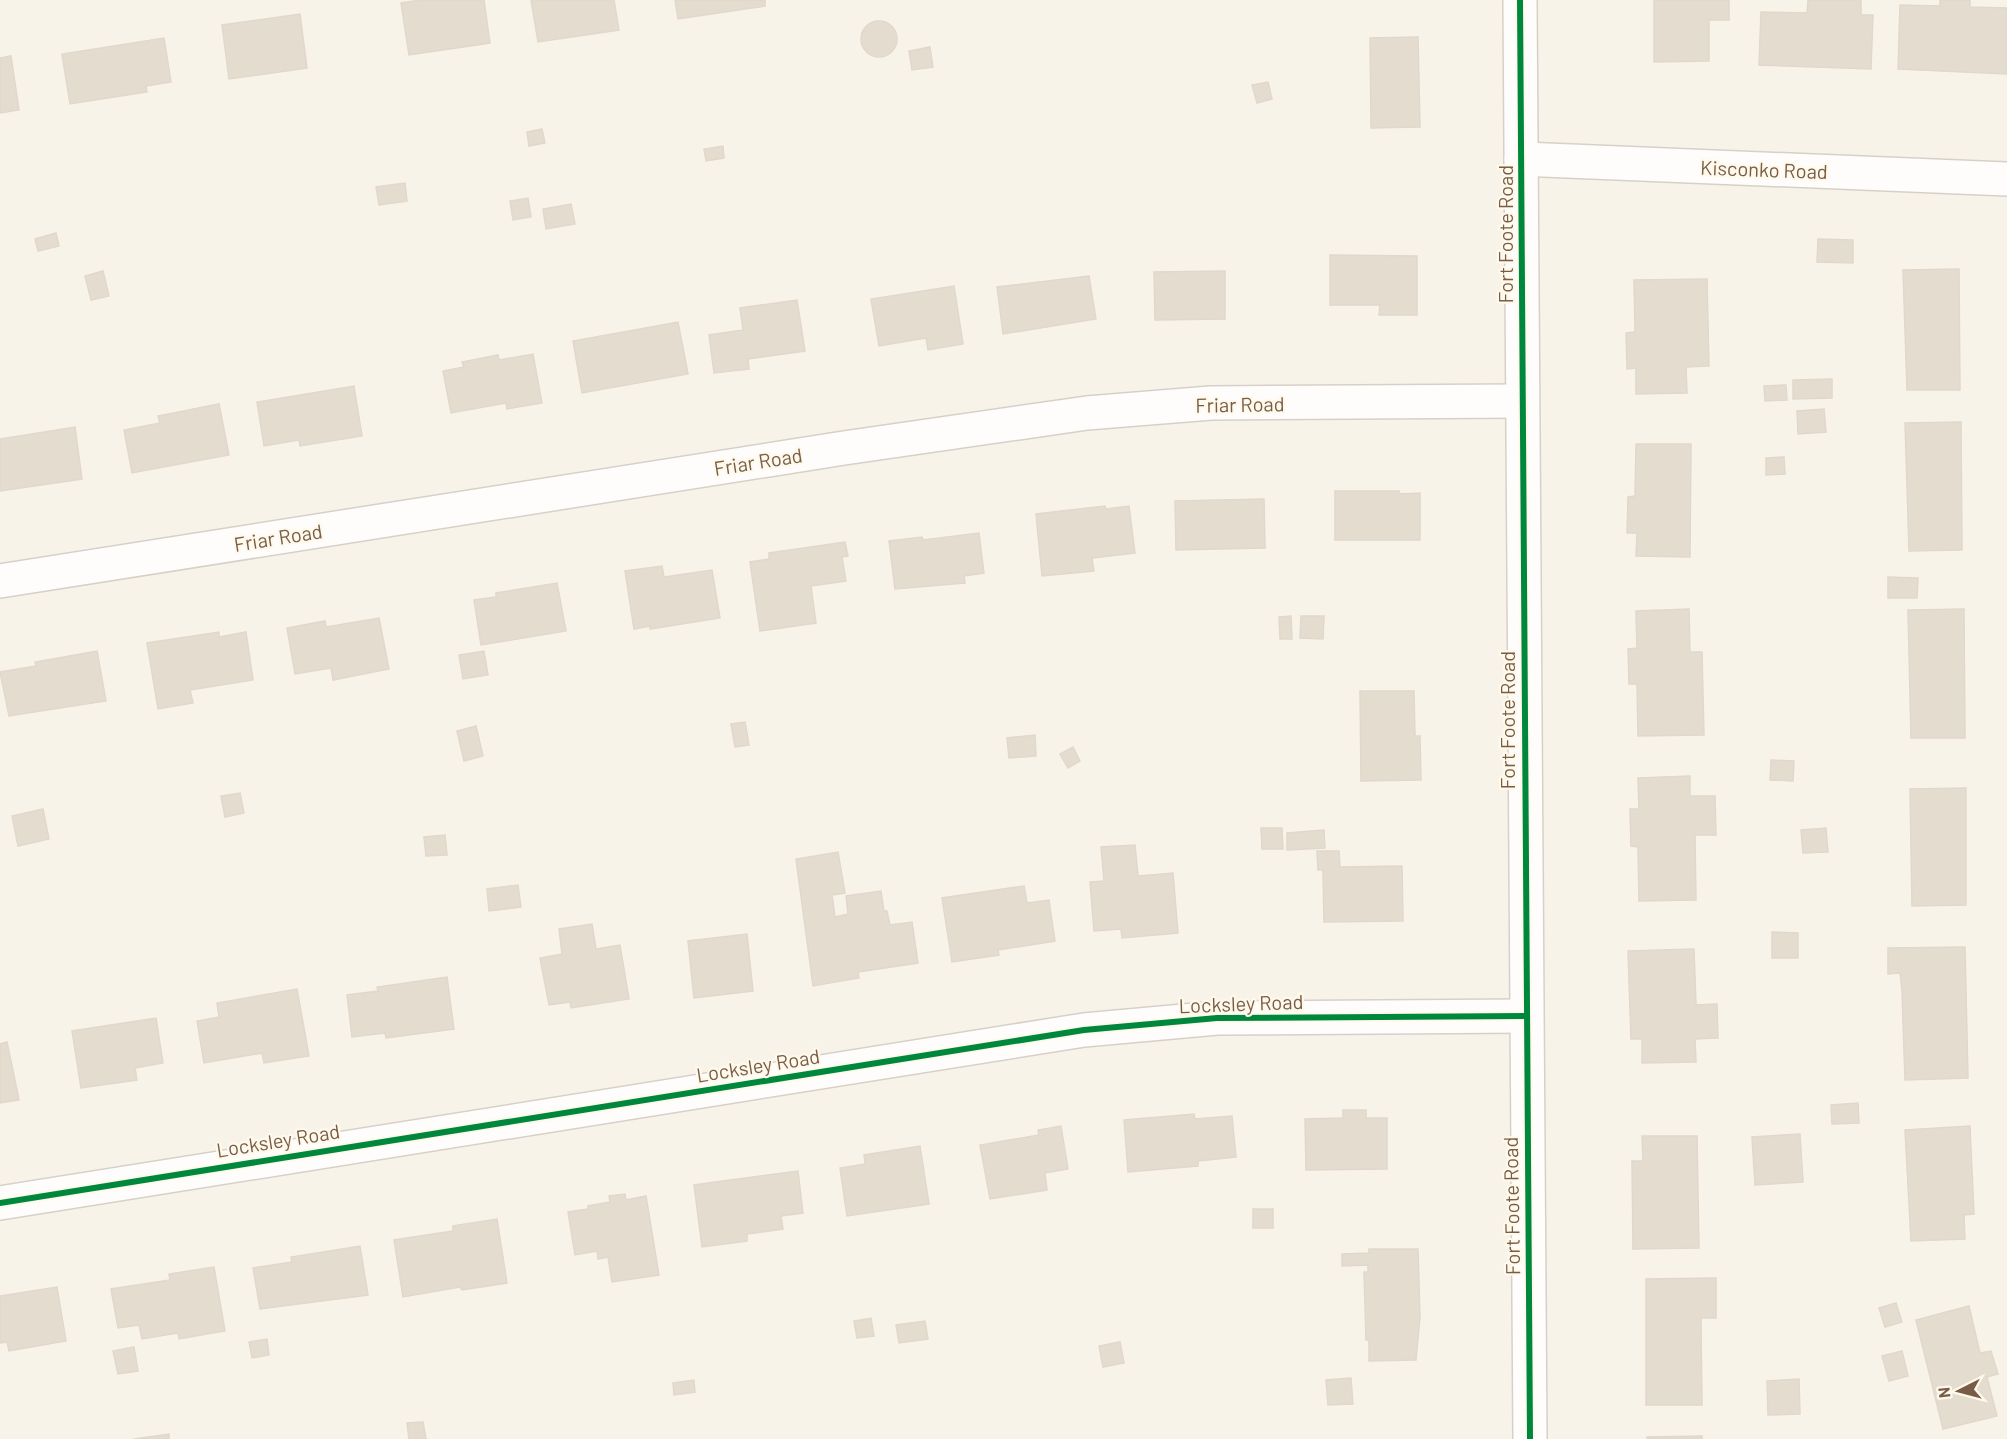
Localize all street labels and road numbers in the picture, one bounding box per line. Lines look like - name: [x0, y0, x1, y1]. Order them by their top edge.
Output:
- street label: Kisconko Road: [1700, 155, 1828, 183]
- street label: Fort Foote Road: [1493, 165, 1517, 303]
- street label: Friar Road: [1195, 391, 1285, 417]
- street label: Friar Road: [712, 442, 804, 480]
- street label: Friar Road: [232, 518, 324, 556]
- street label: Fort Foote Road: [1495, 651, 1519, 789]
- street label: Locksley Road: [1178, 989, 1304, 1017]
- street label: Locksley Road: [695, 1043, 821, 1087]
- street label: Locksley Road: [215, 1118, 341, 1162]
- street label: Fort Foote Road: [1498, 1137, 1524, 1275]

